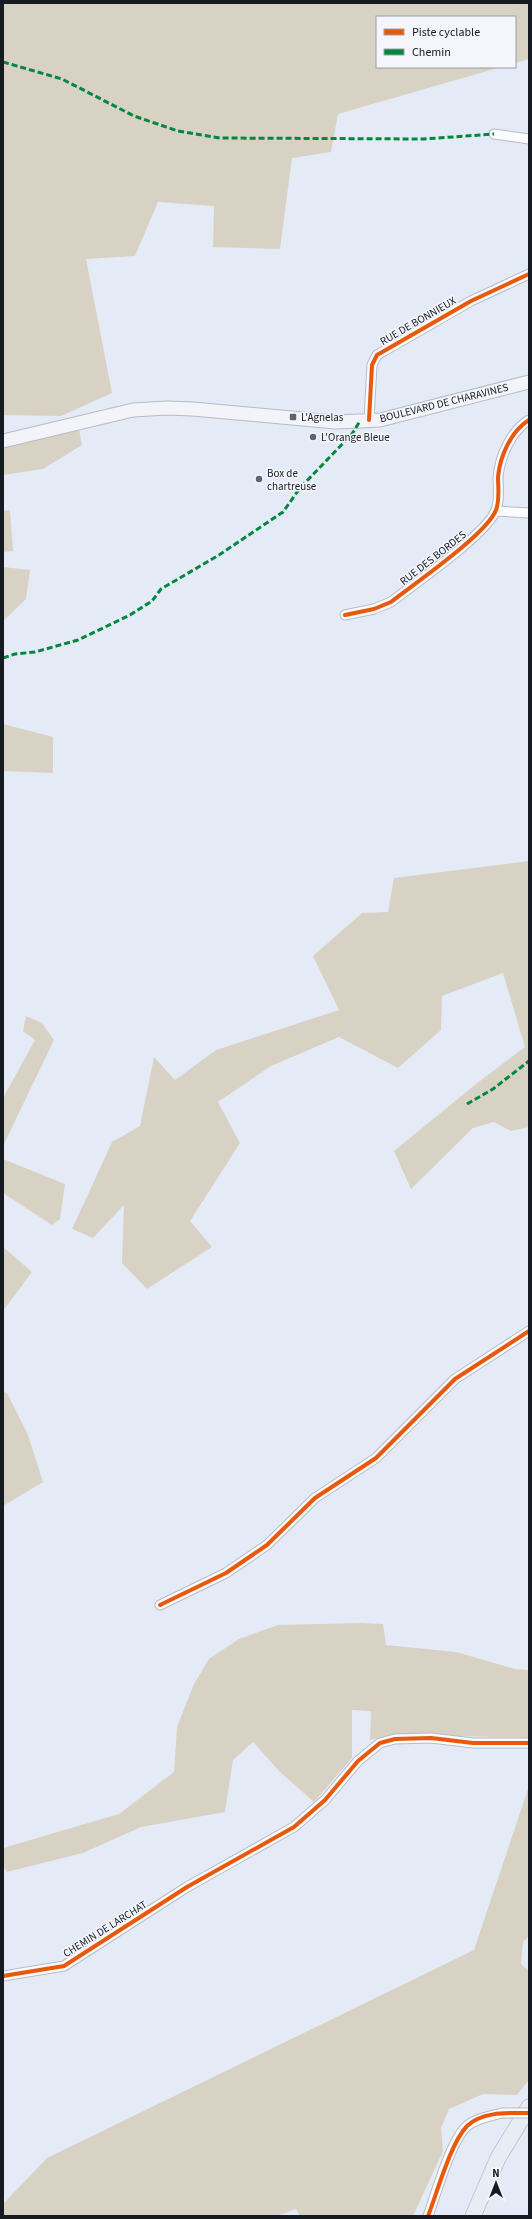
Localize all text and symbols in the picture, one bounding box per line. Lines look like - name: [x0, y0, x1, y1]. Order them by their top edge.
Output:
- legend: [376, 16, 516, 68]
- text: Piste cyclable: [412, 24, 480, 41]
- text: Chemin: [412, 44, 451, 61]
- street label: RUE DE BONNIEUX: [377, 293, 459, 349]
- street label: BOULEVARD DE CHARAVINES: [378, 380, 510, 426]
- place label: L'Agnelas: [301, 410, 344, 425]
- marker: L'Agnelas: [288, 412, 298, 422]
- place label: L'Orange Bleue: [321, 430, 390, 445]
- marker: L'Orange Bleue: [308, 432, 318, 442]
- place label: Box de chartreuse: [267, 466, 317, 494]
- marker: Box de chartreuse: [254, 474, 264, 484]
- street label: RUE DES BORDES: [397, 527, 469, 589]
- street label: CHEMIN DE LARCHAT: [60, 1897, 150, 1961]
- north arrow: [476, 2163, 516, 2203]
- text: N: [492, 2166, 500, 2181]

